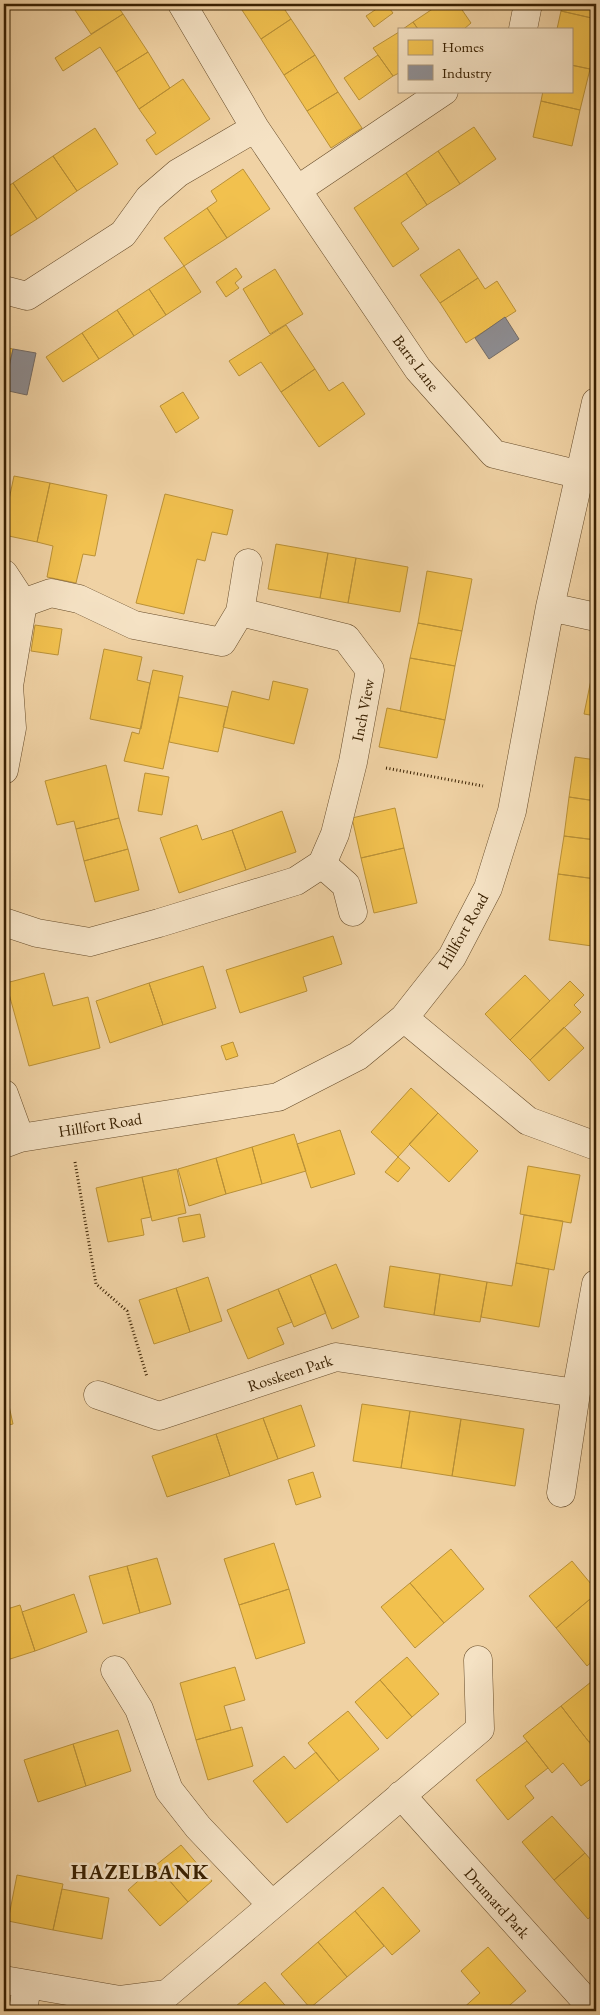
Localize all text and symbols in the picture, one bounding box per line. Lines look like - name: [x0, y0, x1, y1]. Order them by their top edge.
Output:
- legend: [398, 28, 572, 92]
- text: Homes: [442, 37, 484, 56]
- text: Industry: [442, 63, 492, 82]
- street label: Barrs Lane: [388, 331, 444, 395]
- street label: Inch View: [347, 676, 380, 743]
- street label: Hillfort Road: [433, 889, 494, 973]
- street label: Hillfort Road: [57, 1108, 144, 1142]
- street label: Rosskeen Park: [245, 1349, 336, 1397]
- district label: HAZELBANK: [71, 1858, 209, 1885]
- street label: Drumard Park: [460, 1863, 535, 1943]

